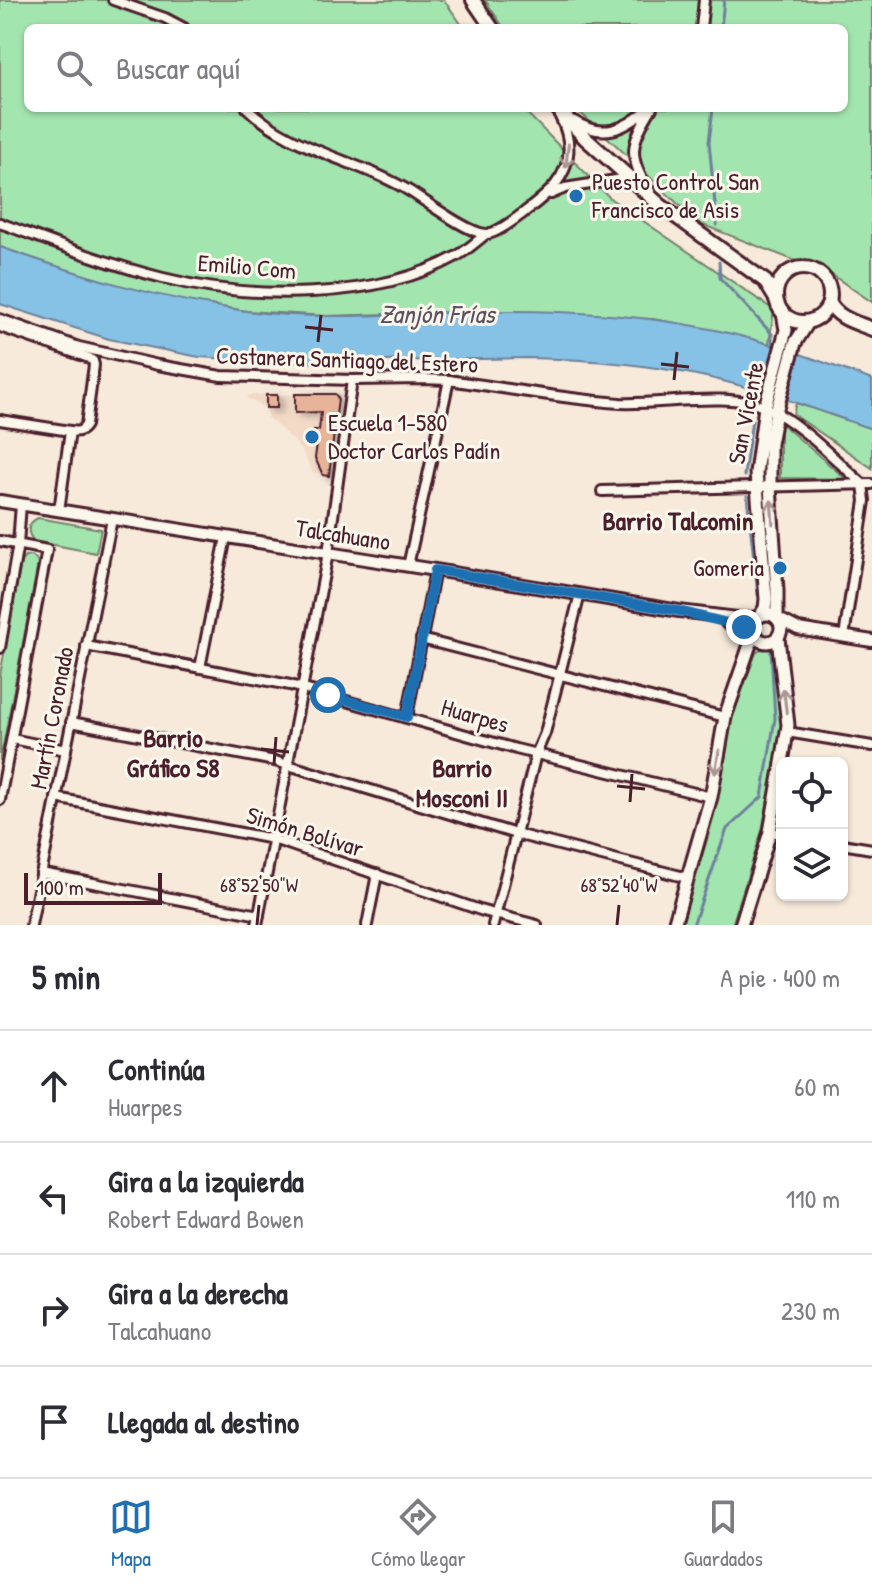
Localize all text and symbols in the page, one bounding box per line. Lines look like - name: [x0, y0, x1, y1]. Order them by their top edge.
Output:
- search box: [24, 24, 848, 112]
- icon: search: [52, 46, 96, 90]
- text: Buscar aquí: [116, 48, 241, 88]
- one-way arrow: [559, 142, 574, 168]
- place label: Puesto Control San Francisco de Asis: [591, 165, 759, 225]
- marker: Puesto Control San Francisco de Asis: [567, 187, 585, 205]
- street label: Emilio Com: [197, 246, 297, 286]
- water label: Zanjón Frías: [379, 296, 497, 331]
- street label: Costanera Santiago del Estero: [216, 338, 479, 380]
- street label: San Vicente: [719, 359, 771, 467]
- place label: Escuela 1-580 Doctor Carlos Padín: [328, 406, 500, 466]
- marker: Escuela 1-580 Doctor Carlos Padín: [303, 428, 321, 446]
- one-way arrow: [764, 499, 779, 526]
- district label: Barrio Talcomin: [603, 503, 753, 538]
- street label: Talcahuano: [294, 511, 393, 557]
- place label: Gomeria: [693, 551, 764, 583]
- marker: Gomeria: [771, 559, 789, 577]
- route end: [726, 609, 762, 645]
- street label: Martín Coronado: [22, 644, 81, 792]
- route start: [310, 677, 346, 713]
- one-way arrow: [777, 688, 792, 714]
- street label: Huarpes: [438, 690, 513, 740]
- district label: Barrio Gráfico S8: [127, 720, 219, 785]
- one-way arrow: [709, 749, 724, 774]
- district label: Barrio Mosconi II: [416, 750, 508, 815]
- map controls: [776, 757, 848, 901]
- button: locate: [776, 757, 848, 829]
- street label: Simón Bolívar: [243, 798, 368, 864]
- button: layers: [776, 829, 848, 901]
- scale bar: [24, 869, 162, 905]
- text: 68°52'50"W: [220, 871, 299, 898]
- text: 68°52'40"W: [580, 871, 658, 898]
- text: 100 m: [36, 872, 84, 902]
- text: 5 min: [32, 954, 100, 1000]
- text: A pie · 400 m: [720, 960, 840, 995]
- text: Continúa: [108, 1049, 204, 1089]
- icon: ahead: [32, 1064, 76, 1108]
- text: 60 m: [794, 1069, 840, 1104]
- text: Huarpes: [108, 1089, 182, 1124]
- text: Gira a la izquierda: [108, 1161, 304, 1201]
- icon: left: [32, 1176, 76, 1220]
- text: 110 m: [786, 1181, 840, 1216]
- text: Robert Edward Bowen: [108, 1201, 304, 1236]
- text: Gira a la derecha: [108, 1273, 288, 1313]
- icon: right: [32, 1288, 76, 1332]
- text: 230 m: [781, 1293, 840, 1328]
- text: Talcahuano: [108, 1313, 211, 1348]
- icon: arrive: [32, 1400, 76, 1444]
- text: Llegada al destino: [108, 1402, 299, 1442]
- tab: Mapa: [109, 1495, 153, 1573]
- tab: Cómo llegar: [371, 1495, 466, 1573]
- tab: Guardados: [684, 1495, 763, 1573]

